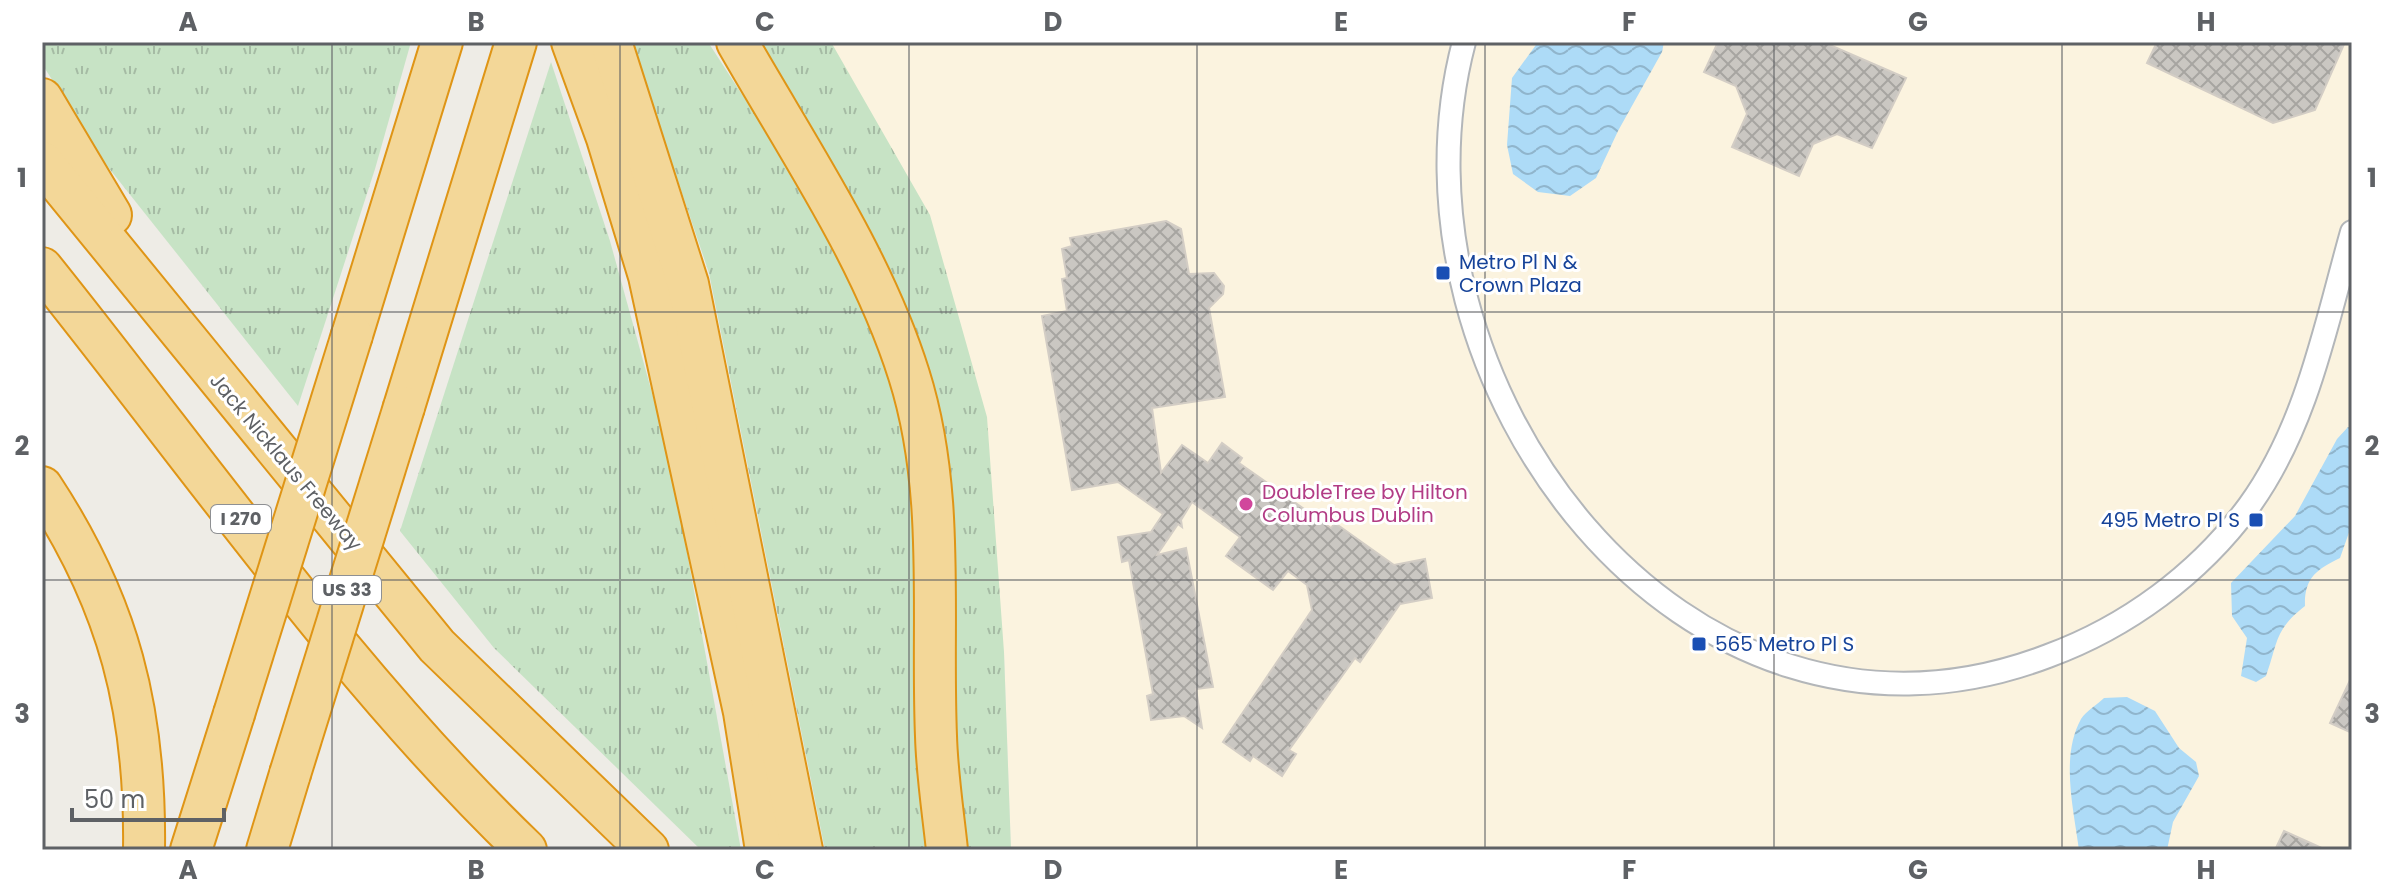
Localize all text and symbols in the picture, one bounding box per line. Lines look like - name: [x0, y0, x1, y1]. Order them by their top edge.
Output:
- text: A: [178, 4, 198, 40]
- text: B: [467, 4, 485, 40]
- text: C: [755, 4, 775, 40]
- text: D: [1044, 4, 1063, 40]
- text: E: [1334, 4, 1348, 40]
- text: F: [1622, 4, 1636, 40]
- text: G: [1908, 4, 1928, 40]
- text: H: [2196, 4, 2216, 40]
- text: 1: [17, 160, 27, 196]
- text: 1: [2367, 160, 2377, 196]
- place label: Metro Pl N & Crown Plaza: [1459, 248, 1582, 299]
- marker: Metro Pl N & Crown Plaza: [1434, 264, 1452, 282]
- street label: Jack Nicklaus Freeway: [203, 367, 369, 557]
- text: 2: [15, 428, 30, 464]
- text: 2: [2365, 428, 2380, 464]
- place label: DoubleTree by Hilton Columbus Dublin: [1262, 478, 1468, 529]
- marker: DoubleTree by Hilton Columbus Dublin: [1237, 495, 1255, 513]
- road number: I 270: [211, 505, 271, 533]
- place label: 495 Metro Pl S: [2101, 506, 2240, 534]
- marker: 495 Metro Pl S: [2247, 511, 2265, 529]
- road number: US 33: [313, 576, 381, 604]
- place label: 565 Metro Pl S: [1715, 630, 1854, 658]
- marker: 565 Metro Pl S: [1690, 635, 1708, 653]
- text: 3: [14, 696, 30, 732]
- text: 3: [2364, 696, 2380, 732]
- scale bar: [72, 772, 224, 822]
- text: 50 m: [84, 783, 145, 816]
- text: A: [178, 852, 198, 888]
- text: B: [467, 852, 485, 888]
- text: C: [755, 852, 775, 888]
- text: D: [1044, 852, 1063, 888]
- text: E: [1334, 852, 1348, 888]
- text: F: [1622, 852, 1636, 888]
- text: G: [1908, 852, 1928, 888]
- text: H: [2196, 852, 2216, 888]

